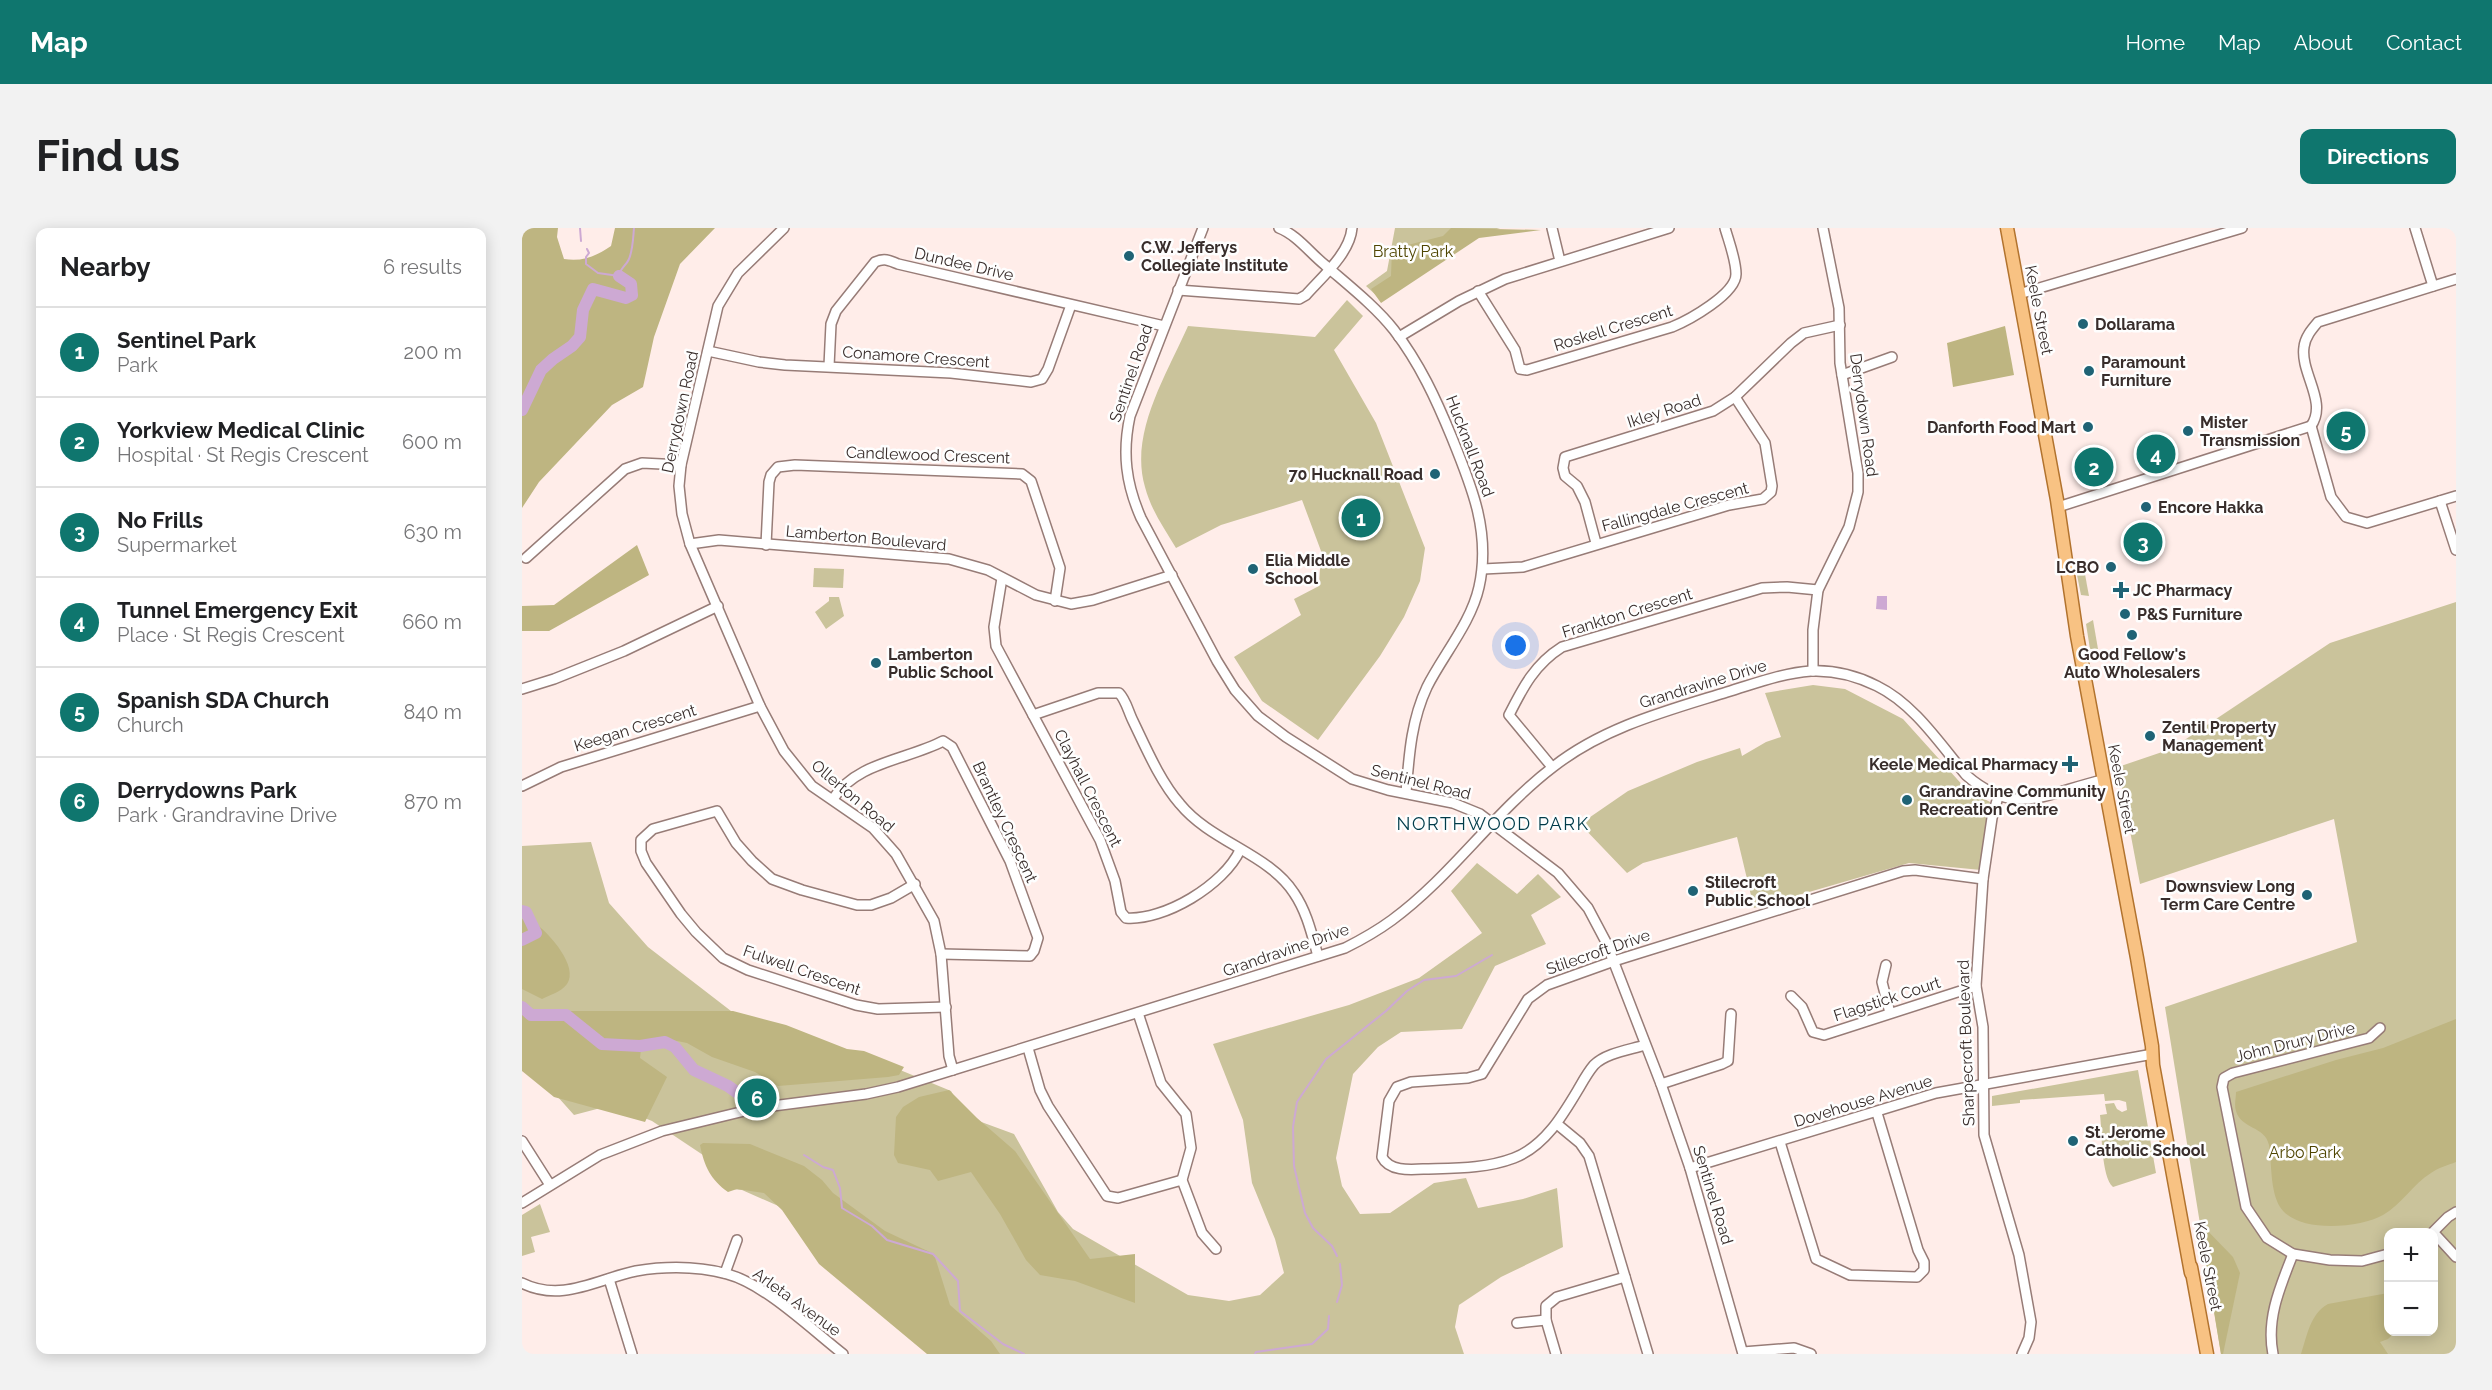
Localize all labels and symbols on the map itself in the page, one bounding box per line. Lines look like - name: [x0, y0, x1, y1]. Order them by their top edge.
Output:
- place label: C.W. Jefferys Collegiate Institute: [1141, 238, 1289, 275]
- park label: Bratty Park: [1373, 242, 1454, 261]
- street label: Dundee Drive: [913, 243, 1015, 285]
- marker: C.W. Jefferys Collegiate Institute: [1122, 249, 1136, 263]
- street label: Keele Street: [2021, 264, 2057, 357]
- street label: Roskell Crescent: [1551, 301, 1675, 355]
- place label: Dollarama: [2095, 315, 2175, 334]
- marker: Dollarama: [2076, 317, 2090, 331]
- street label: Sentinel Road: [1105, 322, 1157, 424]
- street label: Conamore Crescent: [842, 342, 991, 372]
- street label: Derrydown Road: [658, 349, 702, 475]
- street label: Derrydown Road: [1846, 352, 1882, 478]
- place label: Paramount Furniture: [2101, 353, 2186, 390]
- marker: Paramount Furniture: [2082, 364, 2096, 378]
- street label: Ikley Road: [1625, 390, 1703, 432]
- street label: Hucknall Road: [1442, 393, 1498, 500]
- pin: 5: [2326, 408, 2366, 454]
- place label: Mister Transmission: [2200, 413, 2300, 450]
- place label: Danforth Food Mart: [1927, 418, 2076, 437]
- marker: Danforth Food Mart: [2081, 420, 2095, 434]
- marker: Mister Transmission: [2181, 424, 2195, 438]
- pin: 4: [2136, 432, 2176, 476]
- street label: Candlewood Crescent: [845, 443, 1011, 467]
- pin: 2: [2074, 444, 2114, 490]
- place label: 70 Hucknall Road: [1289, 465, 1423, 484]
- marker: 70 Hucknall Road: [1428, 467, 1442, 481]
- street label: Fallingdale Crescent: [1600, 478, 1751, 536]
- pin: 1: [1342, 496, 1380, 540]
- place label: Encore Hakka: [2158, 498, 2263, 517]
- marker: Encore Hakka: [2139, 500, 2153, 514]
- pin: 3: [2124, 520, 2162, 564]
- street label: Lamberton Boulevard: [785, 522, 947, 554]
- place label: Elia Middle School: [1265, 551, 1350, 588]
- place label: LCBO: [2056, 558, 2099, 577]
- marker: LCBO: [2104, 560, 2118, 574]
- marker: Elia Middle School: [1246, 562, 1260, 576]
- place label: JC Pharmacy: [2133, 581, 2233, 600]
- marker: JC Pharmacy: [2114, 583, 2128, 597]
- street label: Frankton Crescent: [1560, 584, 1695, 642]
- place label: P&S Furniture: [2137, 605, 2243, 624]
- marker: P&S Furniture: [2118, 607, 2132, 621]
- marker: Good Fellow's Auto Wholesalers: [2125, 628, 2139, 642]
- your location: [1501, 631, 1530, 660]
- place label: Lamberton Public School: [888, 645, 994, 682]
- place label: Good Fellow's Auto Wholesalers: [2064, 645, 2200, 682]
- marker: Lamberton Public School: [869, 656, 883, 670]
- street label: Grandravine Drive: [1637, 656, 1769, 712]
- street label: Keegan Crescent: [572, 700, 699, 756]
- place label: Zentil Property Management: [2162, 718, 2277, 755]
- street label: Clayhall Crescent: [1050, 726, 1126, 850]
- marker: Zentil Property Management: [2143, 729, 2157, 743]
- street label: Keele Street: [2104, 743, 2140, 836]
- place label: Keele Medical Pharmacy: [1869, 755, 2058, 774]
- street label: Ollerton Road: [808, 756, 898, 836]
- marker: Keele Medical Pharmacy: [2063, 757, 2077, 771]
- street label: Brantley Crescent: [969, 758, 1042, 886]
- street label: Sentinel Road: [1369, 760, 1473, 804]
- place label: Grandravine Community Recreation Centre: [1919, 782, 2106, 819]
- marker: Grandravine Community Recreation Centre: [1900, 793, 1914, 807]
- district label: NORTHWOOD PARK: [1397, 813, 1589, 834]
- place label: Stilecroft Public School: [1705, 873, 1811, 910]
- place label: Downsview Long Term Care Centre: [2161, 877, 2295, 914]
- marker: Stilecroft Public School: [1686, 884, 1700, 898]
- marker: Downsview Long Term Care Centre: [2300, 888, 2314, 902]
- street label: Grandravine Drive: [1220, 920, 1352, 980]
- street label: Stilecroft Drive: [1544, 925, 1652, 979]
- street label: Fulwell Crescent: [741, 941, 864, 999]
- street label: Sharpecroft Boulevard: [1954, 959, 1978, 1127]
- street label: Flagstick Court: [1831, 973, 1943, 1025]
- street label: John Drury Drive: [2233, 1018, 2357, 1066]
- street label: Dovehouse Avenue: [1792, 1071, 1934, 1131]
- pin: 6: [738, 1076, 776, 1120]
- place label: St. Jerome Catholic School: [2085, 1123, 2206, 1160]
- marker: St. Jerome Catholic School: [2066, 1134, 2080, 1148]
- street label: Sentinel Road: [1689, 1143, 1737, 1247]
- park label: Arbo Park: [2269, 1143, 2342, 1162]
- street label: Keele Street: [2190, 1220, 2226, 1313]
- street label: Arleta Avenue: [749, 1264, 845, 1340]

